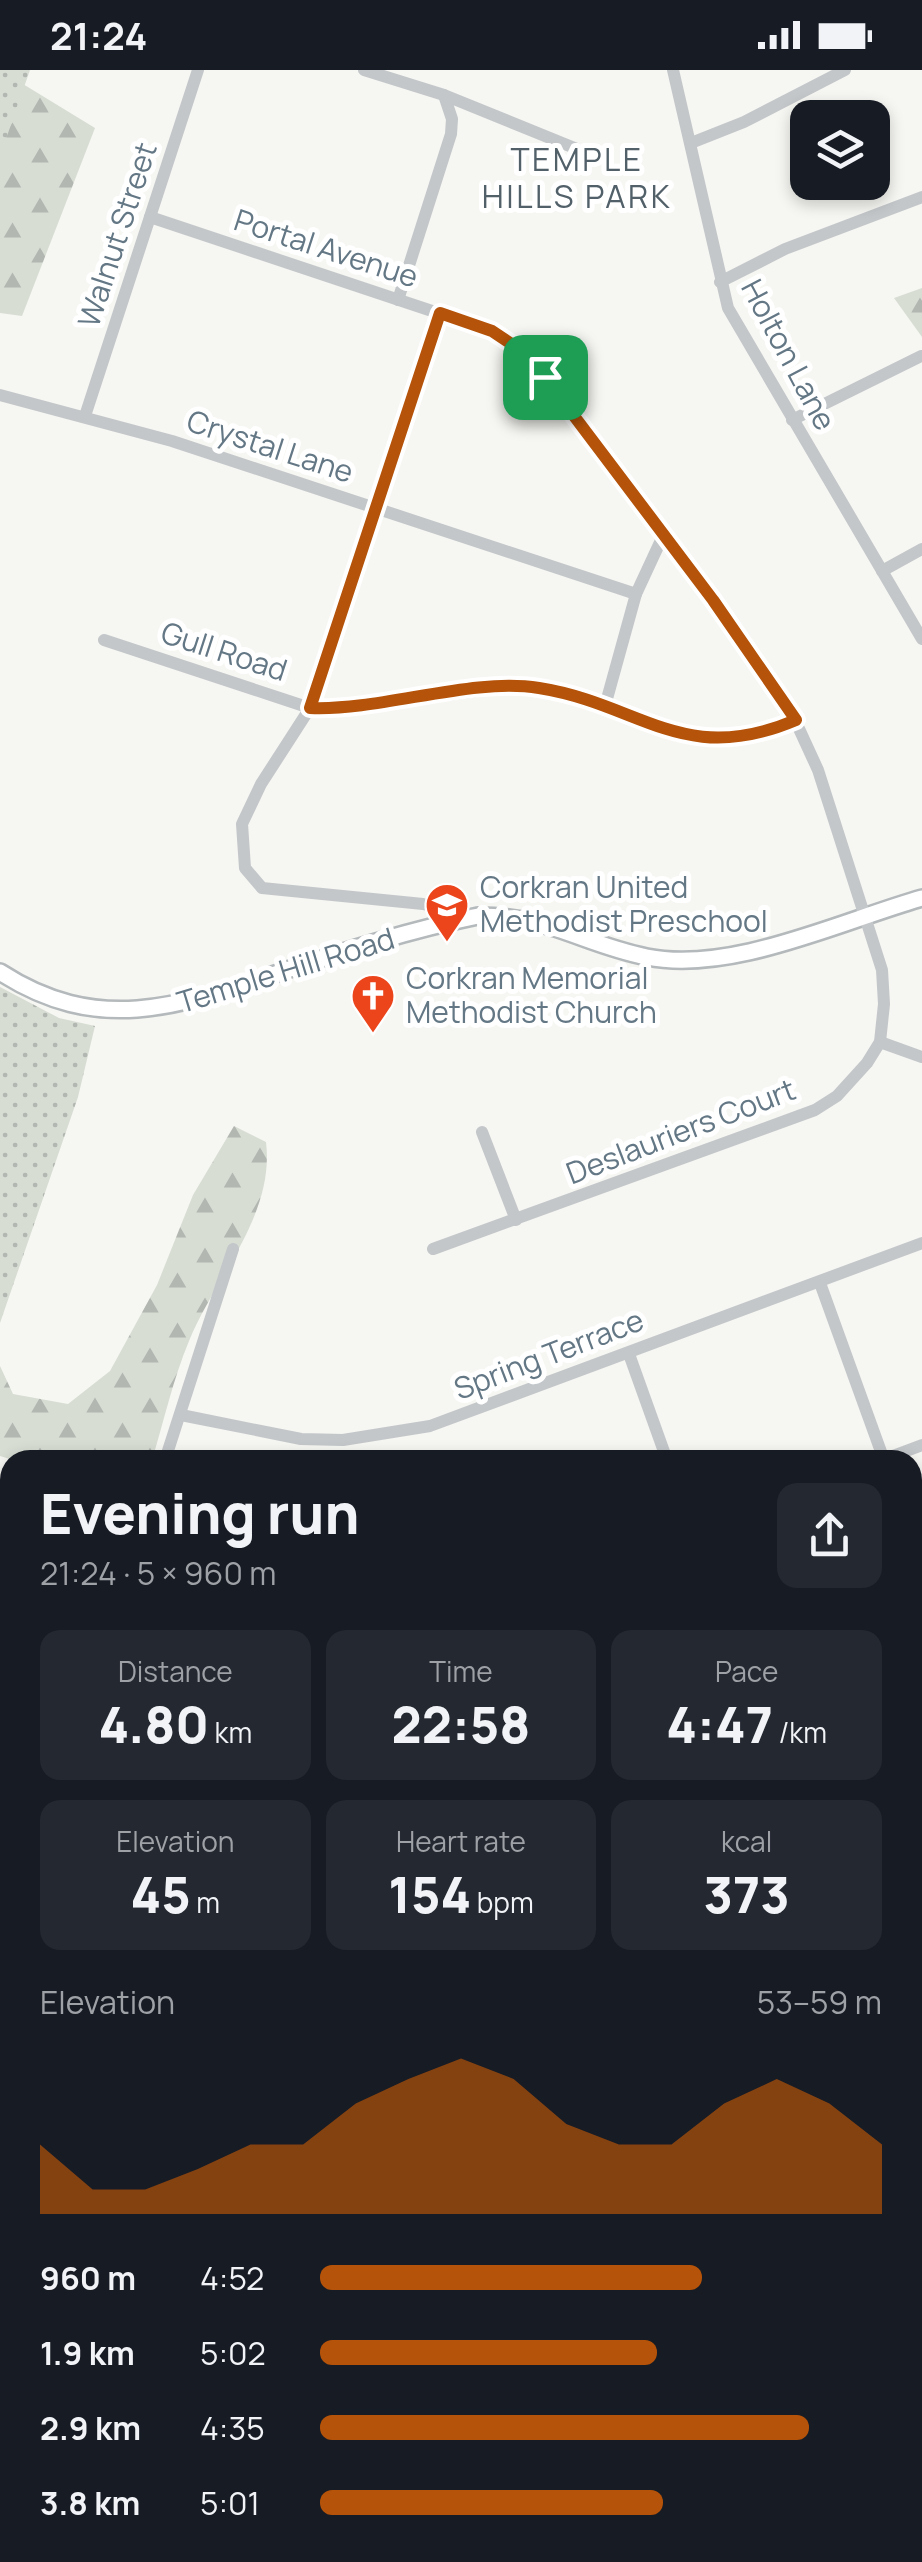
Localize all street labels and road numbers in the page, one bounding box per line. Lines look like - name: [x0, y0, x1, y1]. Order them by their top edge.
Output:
- street label: Walnut Street: [67, 137, 166, 332]
- street label: Portal Avenue: [229, 199, 424, 297]
- street label: Holton Lane: [732, 272, 846, 437]
- street label: Crystal Lane: [182, 399, 359, 492]
- street label: Gull Road: [156, 611, 293, 690]
- street label: Temple Hill Road: [172, 917, 399, 1022]
- street label: Deslauriers Court: [560, 1068, 801, 1193]
- street label: Spring Terrace: [448, 1299, 649, 1409]

